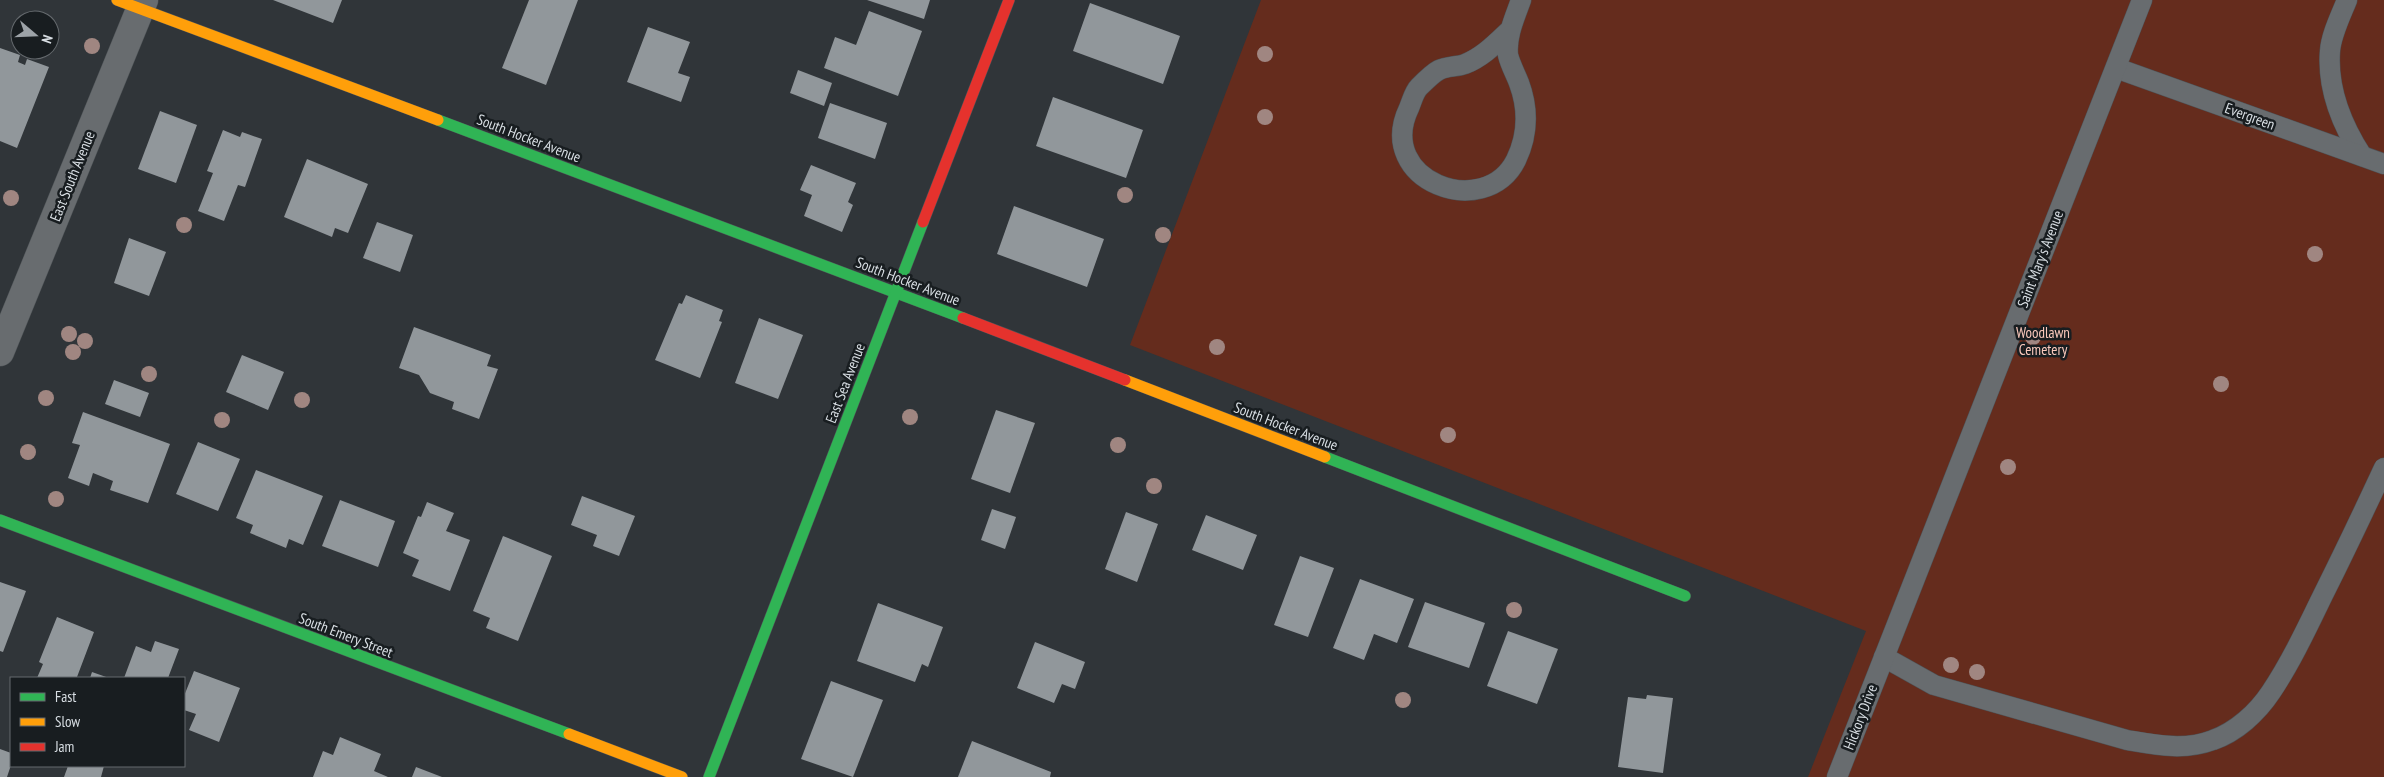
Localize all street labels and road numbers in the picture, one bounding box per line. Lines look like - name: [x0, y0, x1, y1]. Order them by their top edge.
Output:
- street label: Evergreen: [2222, 98, 2278, 134]
- street label: South Hocker Avenue: [474, 109, 584, 167]
- street label: East South Avenue: [45, 128, 99, 224]
- street label: Saint Mary's Avenue: [2013, 208, 2067, 310]
- street label: South Hocker Avenue: [853, 252, 963, 310]
- street label: East Sea Avenue: [821, 340, 869, 426]
- street label: South Hocker Avenue: [1231, 397, 1341, 455]
- street label: South Emery Street: [296, 608, 396, 662]
- street label: Hickory Drive: [1839, 682, 1881, 752]

